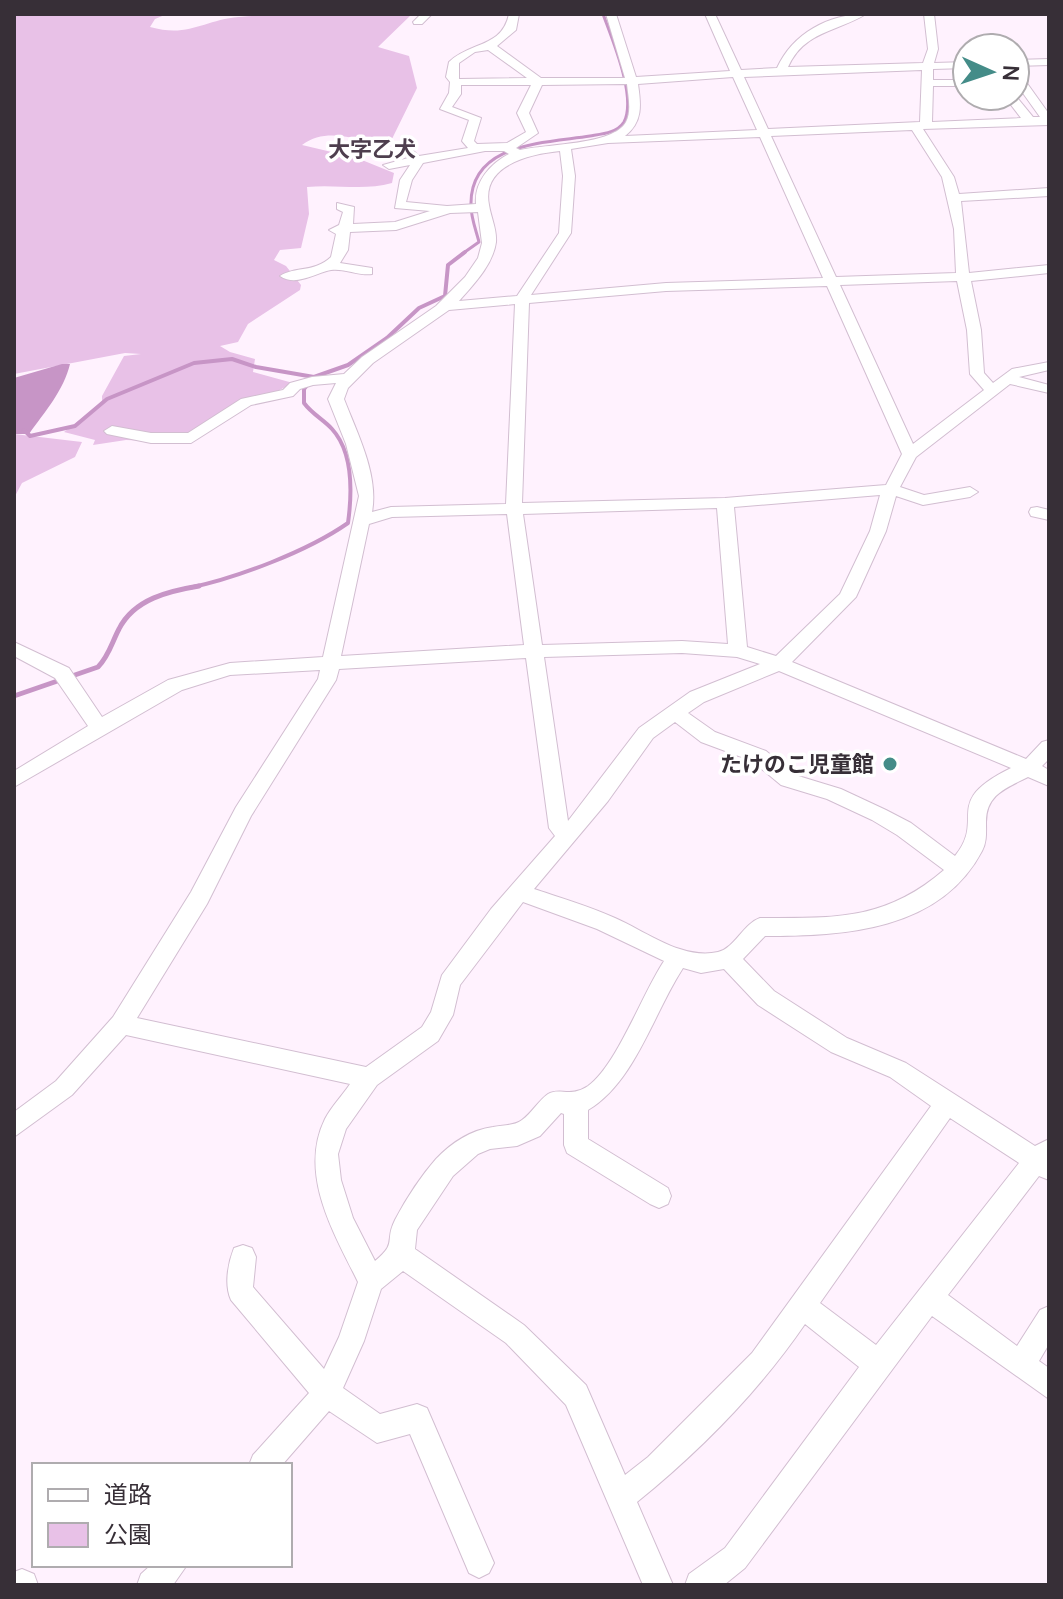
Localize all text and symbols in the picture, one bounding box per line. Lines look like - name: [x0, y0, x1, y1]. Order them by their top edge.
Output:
- north arrow: [951, 32, 1031, 112]
- text: N: [996, 64, 1026, 82]
- district label: 大字乙犬: [328, 134, 416, 164]
- place label: たけのこ児童館: [720, 749, 874, 779]
- marker: たけのこ児童館: [881, 755, 899, 773]
- legend: [32, 1463, 292, 1567]
- text: 道路: [104, 1477, 152, 1510]
- text: 公園: [104, 1517, 152, 1550]

